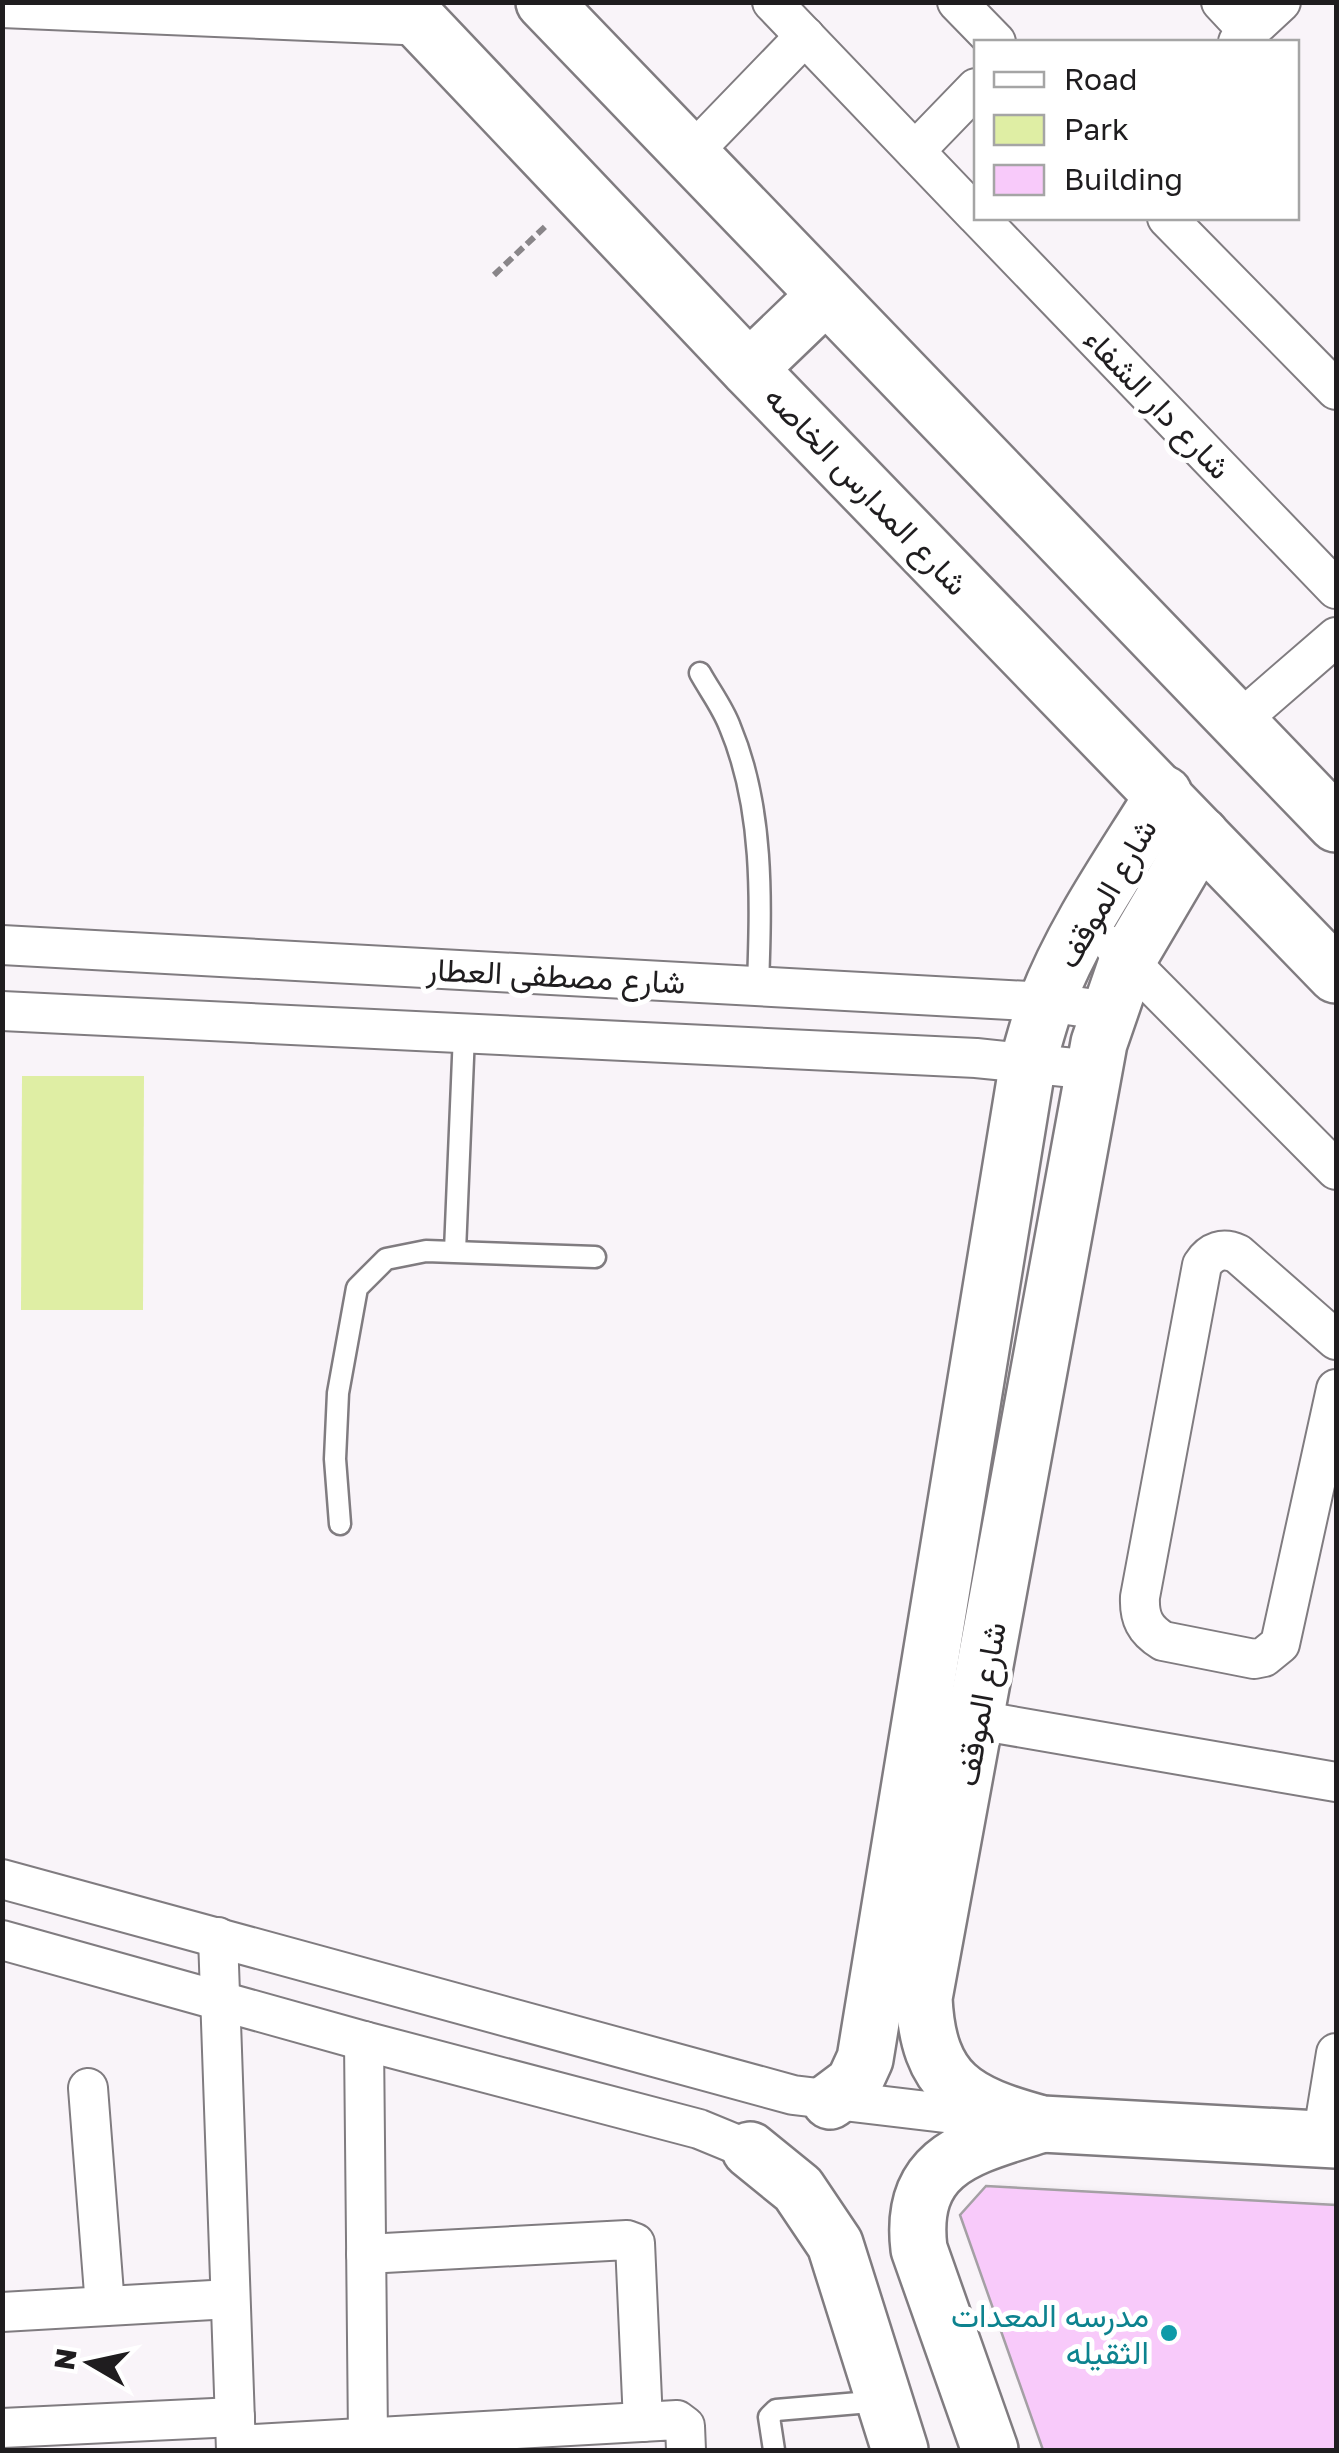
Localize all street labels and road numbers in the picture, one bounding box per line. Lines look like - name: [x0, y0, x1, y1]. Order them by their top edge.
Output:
- street label: شارع دار الشفاء: [1074, 320, 1239, 489]
- street label: شارع المدارس الخاصه: [755, 377, 977, 605]
- street label: شارع الموقف: [1048, 812, 1167, 976]
- street label: شارع مصطفى العطار: [424, 949, 686, 1005]
- street label: شارع الموقف: [947, 1619, 1017, 1790]

